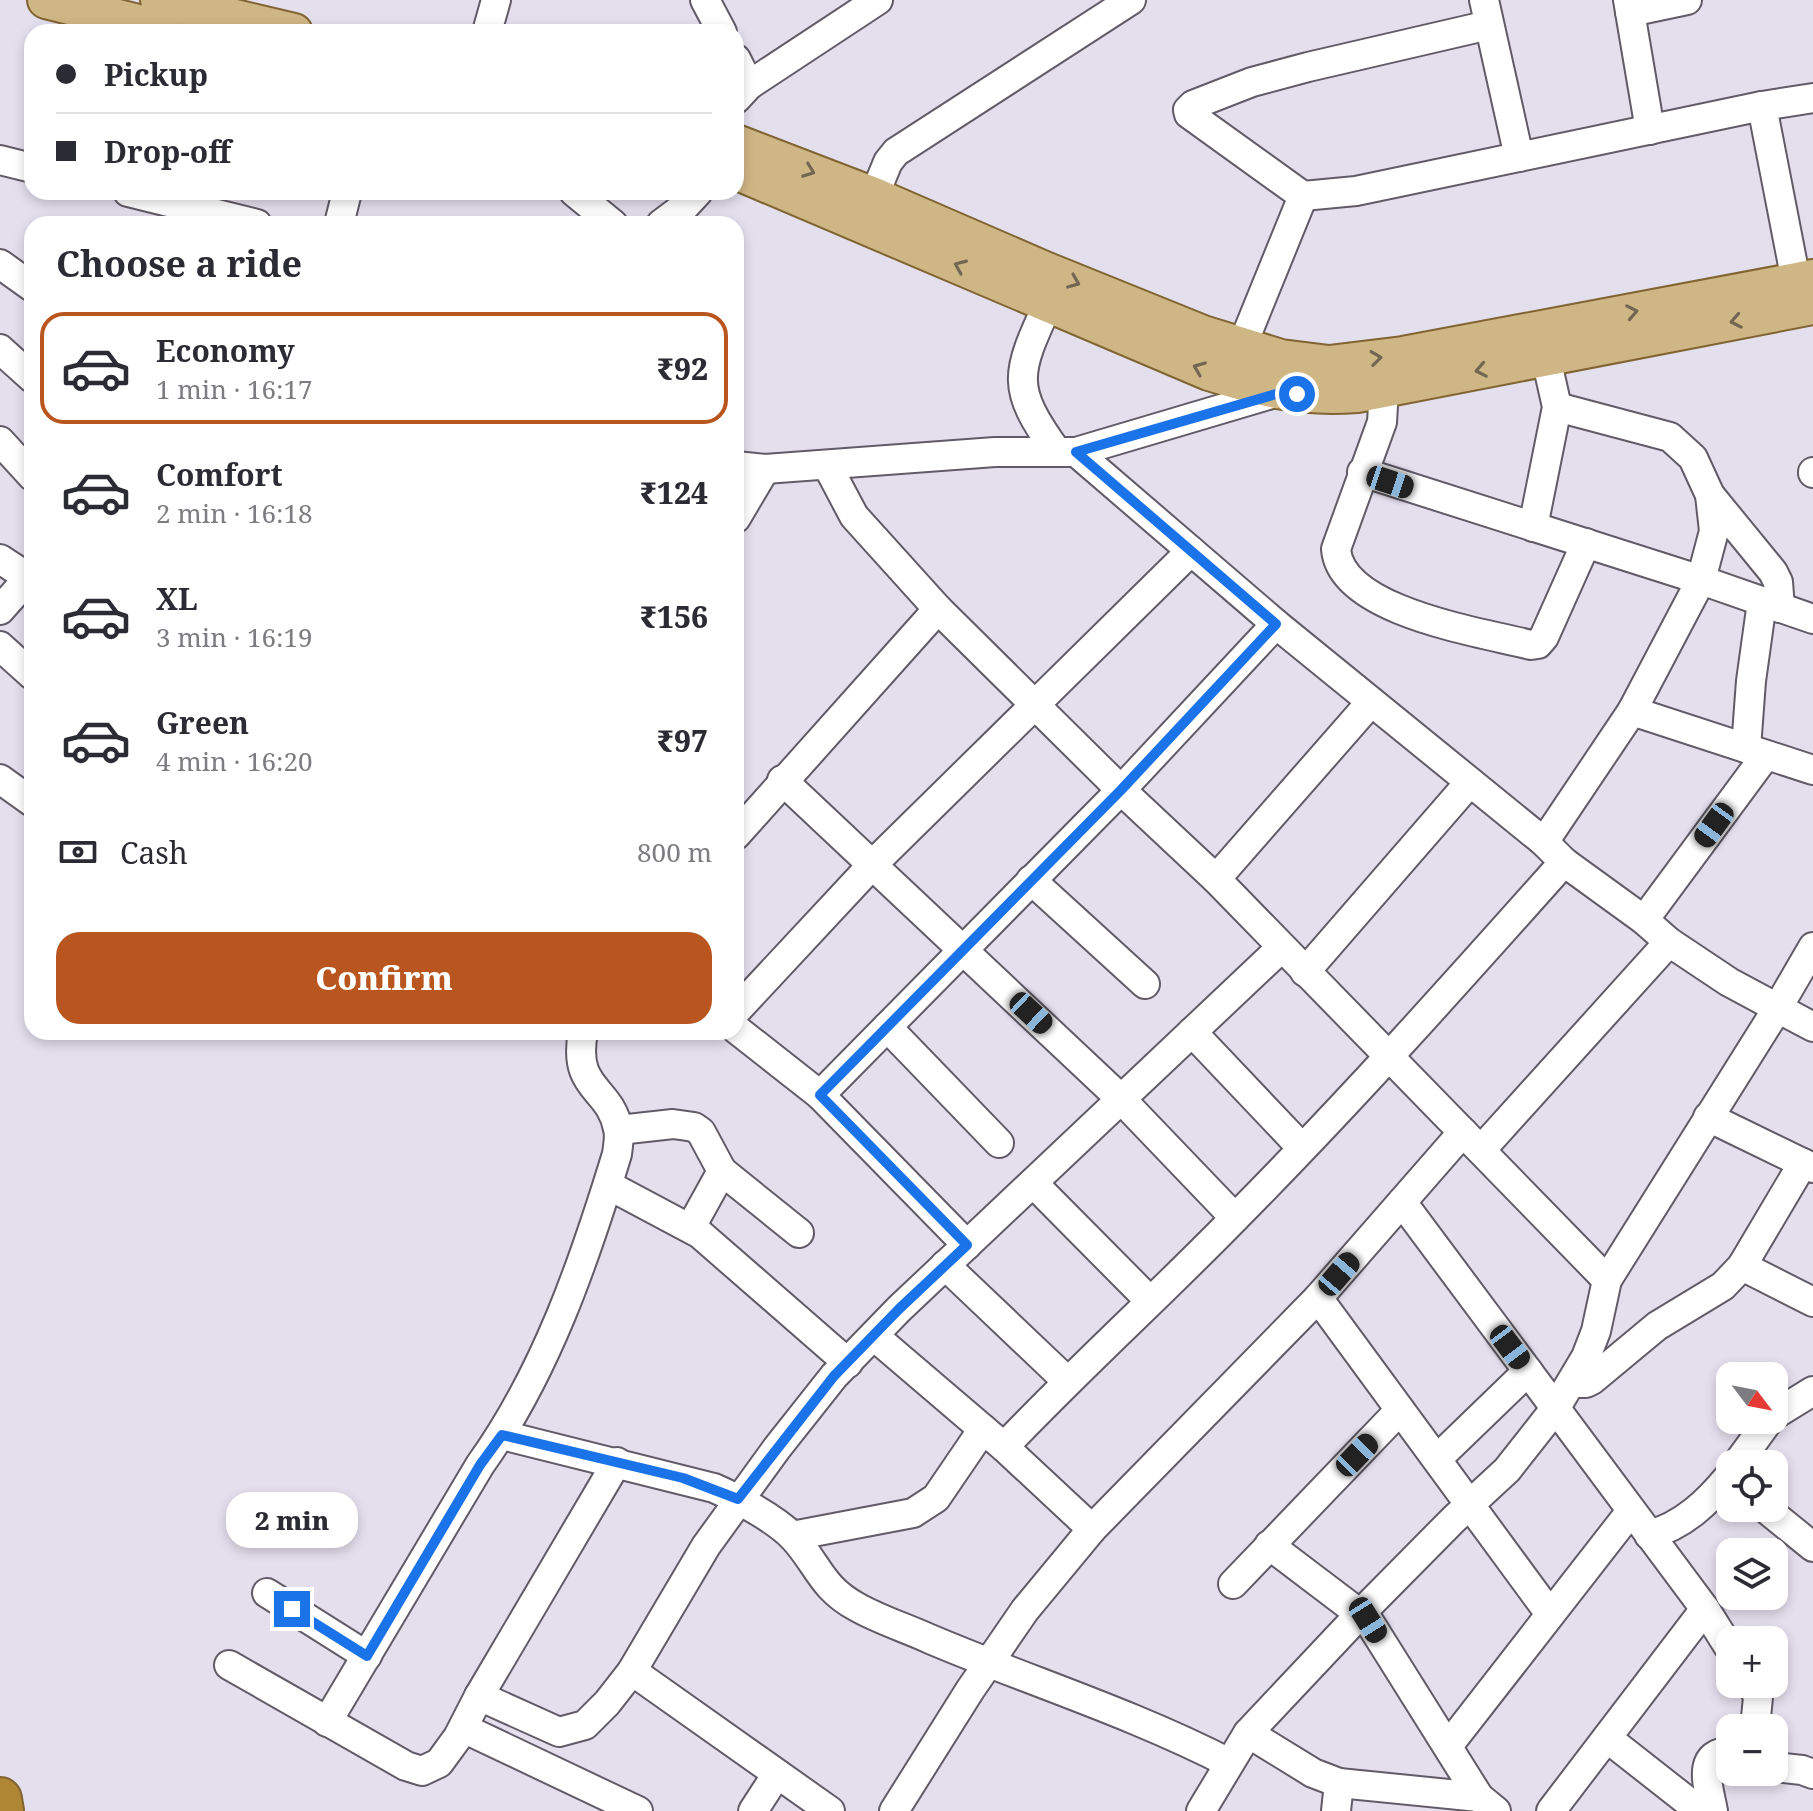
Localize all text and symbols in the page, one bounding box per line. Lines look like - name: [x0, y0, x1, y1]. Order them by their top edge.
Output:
- text: Pickup: [104, 54, 208, 95]
- text: Drop-off: [104, 131, 231, 172]
- one-way arrow: [801, 161, 815, 178]
- text: Choose a ride: [56, 239, 302, 288]
- one-way arrow: [954, 260, 968, 276]
- one-way arrow: [1066, 272, 1080, 289]
- one-way arrow: [1625, 304, 1639, 321]
- one-way arrow: [1730, 311, 1743, 328]
- text: Economy: [156, 330, 295, 371]
- icon: car: [60, 332, 132, 404]
- text: ₹92: [657, 348, 708, 389]
- one-way arrow: [1370, 350, 1383, 367]
- one-way arrow: [1193, 361, 1207, 378]
- one-way arrow: [1474, 361, 1488, 378]
- text: 1 min · 16:17: [156, 371, 313, 407]
- route start: [1279, 376, 1315, 412]
- text: Comfort: [156, 454, 283, 495]
- icon: car: [60, 456, 132, 528]
- car: [1363, 463, 1417, 501]
- text: ₹124: [640, 472, 708, 513]
- text: 2 min · 16:18: [156, 495, 313, 531]
- text: XL: [156, 578, 198, 619]
- icon: car: [60, 580, 132, 652]
- text: ₹156: [640, 596, 708, 637]
- text: 3 min · 16:19: [156, 619, 313, 655]
- text: Green: [156, 702, 249, 743]
- icon: car: [60, 704, 132, 776]
- text: ₹97: [657, 720, 708, 761]
- text: 4 min · 16:20: [156, 743, 313, 779]
- car: [1690, 799, 1738, 851]
- icon: cash: [56, 830, 100, 874]
- text: Cash: [120, 832, 188, 873]
- text: 800 m: [637, 834, 712, 870]
- button: Confirm: [56, 932, 712, 1024]
- car: [1005, 988, 1057, 1038]
- car: [1314, 1248, 1364, 1300]
- car: [1486, 1321, 1534, 1373]
- north arrow: [1716, 1362, 1788, 1434]
- map controls: [1716, 1362, 1788, 1786]
- car: [1332, 1429, 1382, 1481]
- button: locate: [1716, 1450, 1788, 1522]
- callout: 2 min: [226, 1493, 358, 1549]
- text: 2 min: [255, 1502, 329, 1538]
- button: layers: [1716, 1538, 1788, 1610]
- route end: [274, 1591, 310, 1627]
- car: [1345, 1593, 1391, 1647]
- button: +: [1716, 1626, 1788, 1698]
- button: −: [1716, 1714, 1788, 1786]

